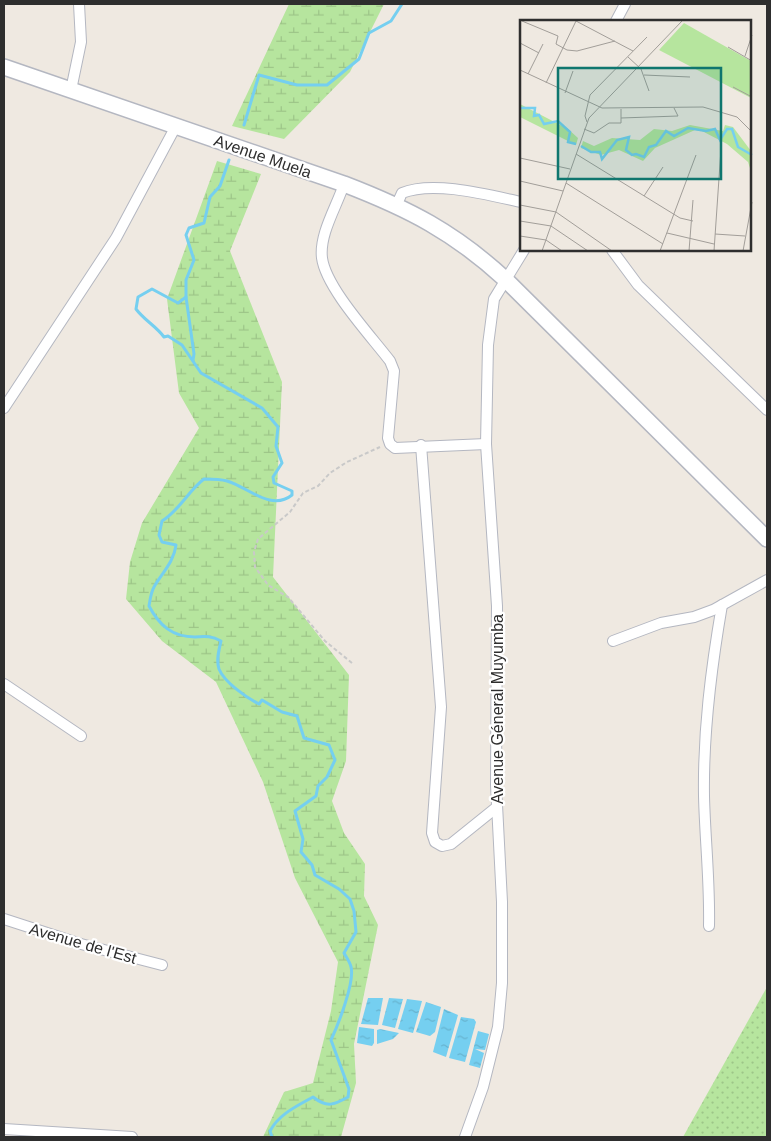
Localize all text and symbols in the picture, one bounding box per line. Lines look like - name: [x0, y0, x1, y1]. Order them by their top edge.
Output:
- inset map: [520, 20, 751, 251]
- street label: Avenue Muela: [212, 132, 314, 181]
- street label: Avenue Géneral Muyumba: [489, 614, 506, 804]
- street label: Avenue de l'Est: [27, 920, 139, 967]

